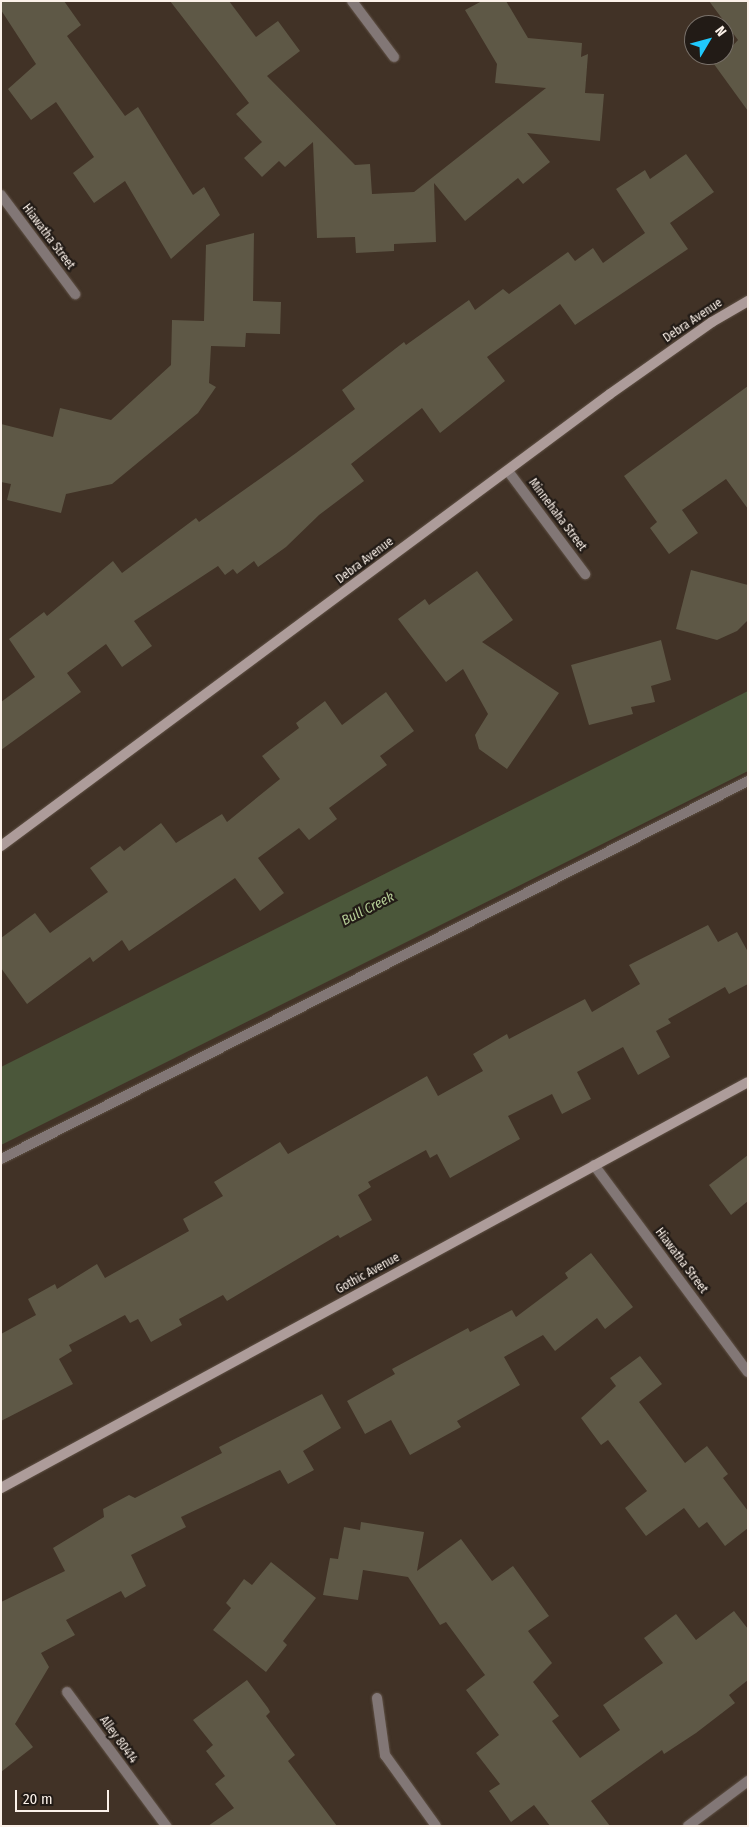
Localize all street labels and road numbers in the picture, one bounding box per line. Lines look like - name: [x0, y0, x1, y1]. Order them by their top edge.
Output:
- street label: Hiawatha Street: [19, 201, 77, 273]
- street label: Debra Avenue: [661, 296, 725, 346]
- street label: Minnehaha Street: [525, 476, 589, 554]
- street label: Debra Avenue: [334, 535, 396, 587]
- street label: Hiawatha Street: [652, 1225, 710, 1297]
- street label: Gothic Avenue: [334, 1251, 402, 1297]
- street label: Alley 80414: [96, 1714, 140, 1766]

